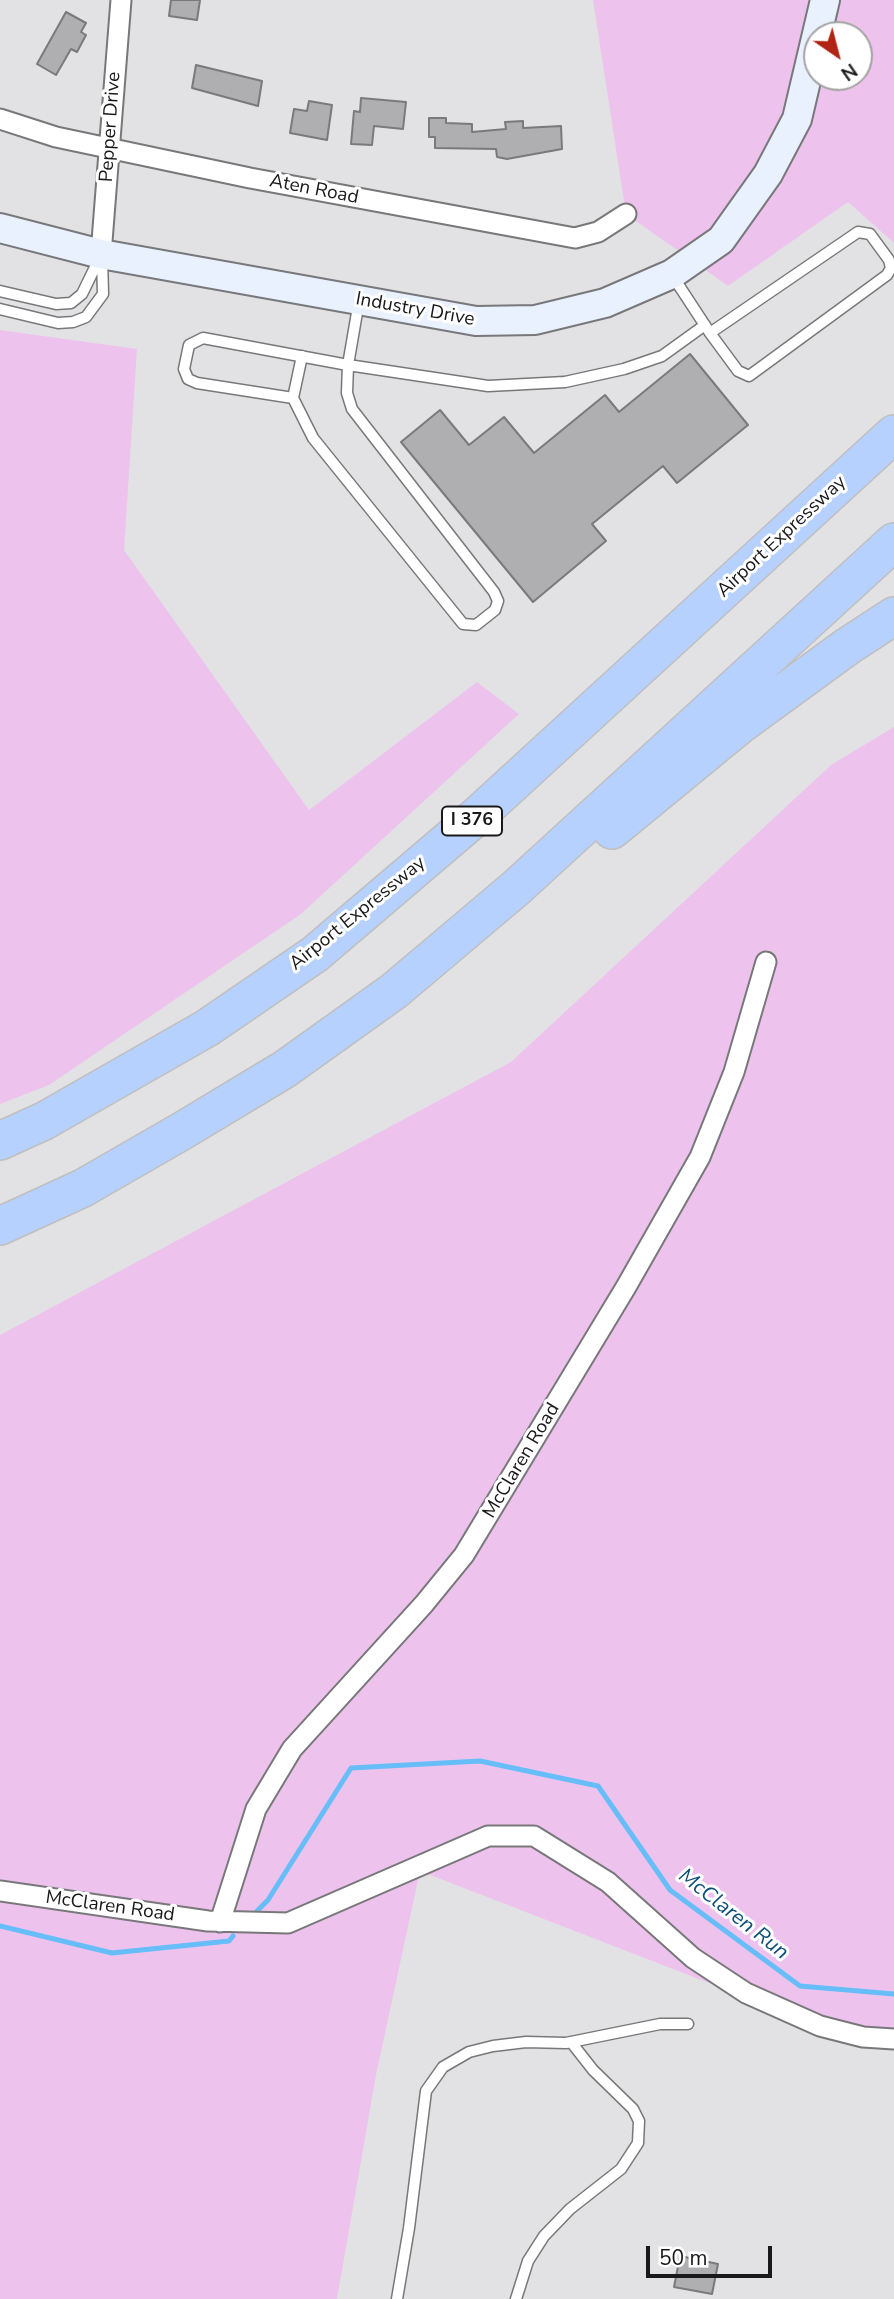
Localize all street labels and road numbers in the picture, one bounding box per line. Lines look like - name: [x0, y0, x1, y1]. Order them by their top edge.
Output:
- street label: Pepper Drive: [96, 71, 126, 183]
- street label: Aten Road: [268, 170, 360, 210]
- street label: Industry Drive: [354, 288, 476, 332]
- street label: Airport Expressway: [713, 471, 851, 603]
- road number: I 376: [442, 806, 502, 836]
- street label: Airport Expressway: [286, 852, 430, 976]
- street label: McClaren Road: [479, 1399, 565, 1523]
- street label: McClaren Road: [44, 1887, 176, 1927]

